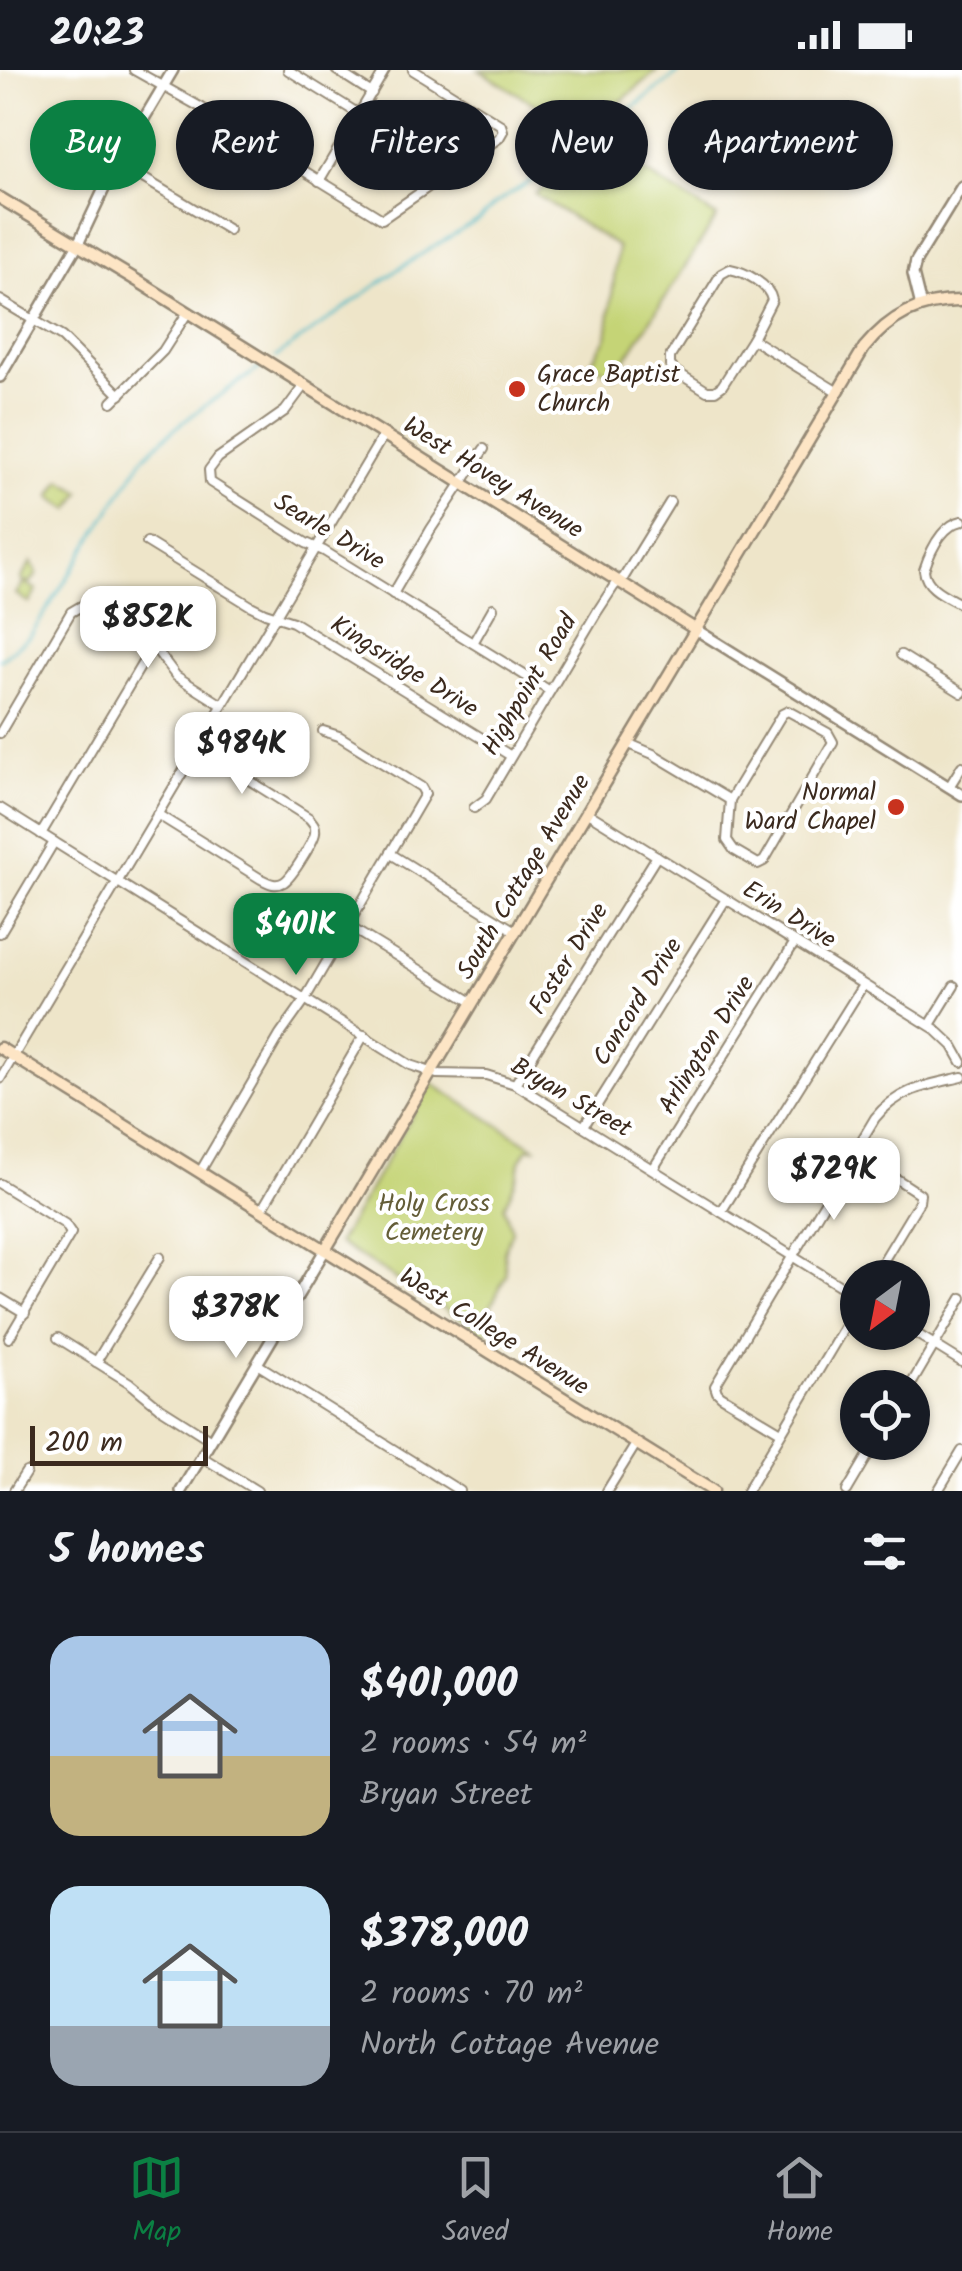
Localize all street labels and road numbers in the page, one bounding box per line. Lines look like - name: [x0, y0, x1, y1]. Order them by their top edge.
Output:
- street label: West Hovey Avenue: [395, 406, 591, 550]
- street label: Searle Drive: [266, 483, 392, 581]
- street label: Kingsridge Drive: [322, 605, 486, 729]
- street label: Highpoint Road: [472, 605, 589, 764]
- street label: South Cottage Avenue: [447, 766, 601, 988]
- street label: Erin Drive: [734, 870, 844, 960]
- street label: Foster Drive: [519, 895, 619, 1023]
- street label: Concord Drive: [583, 930, 693, 1074]
- street label: Arlington Drive: [648, 968, 766, 1122]
- street label: Bryan Street: [503, 1047, 639, 1149]
- street label: West College Avenue: [391, 1257, 597, 1407]

